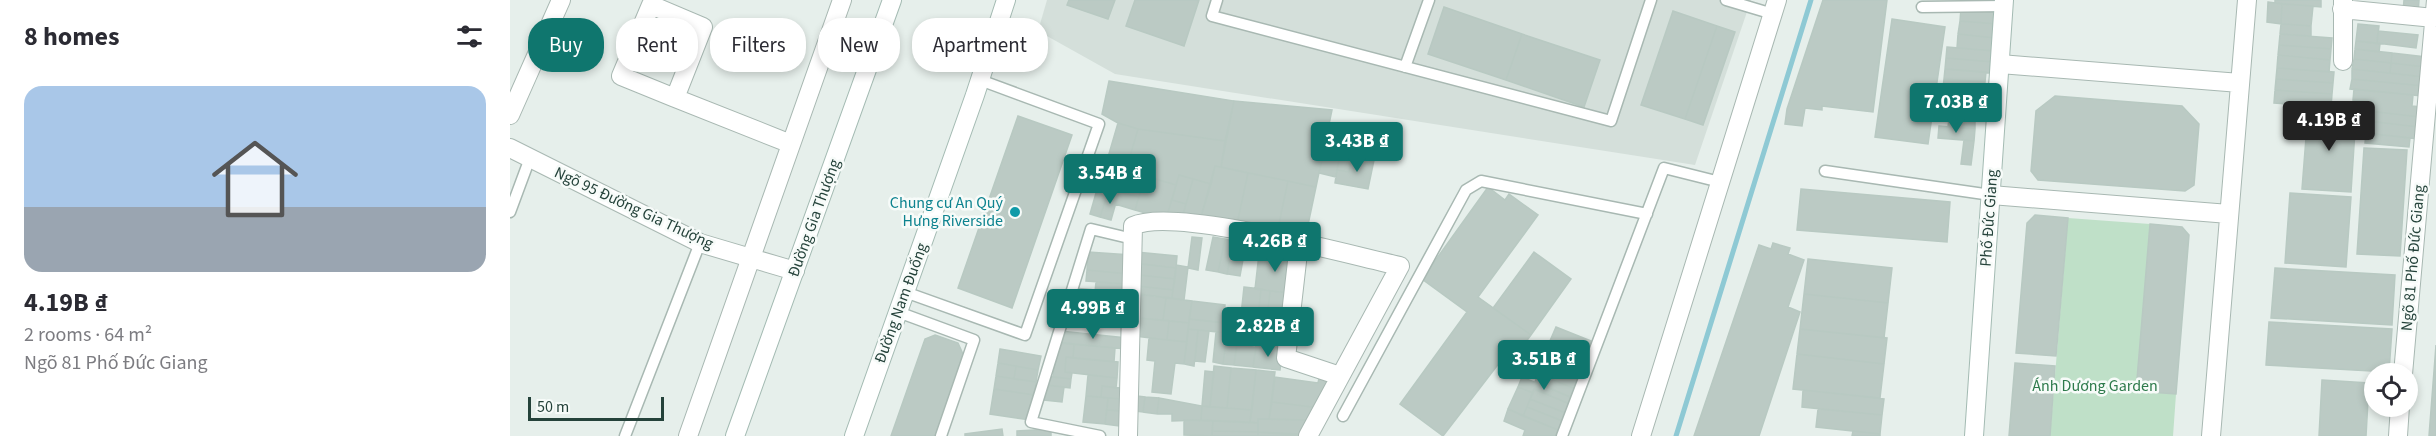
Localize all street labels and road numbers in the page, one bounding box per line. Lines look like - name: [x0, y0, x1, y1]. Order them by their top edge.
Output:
- street label: Đường Gia Thượng: [782, 156, 846, 280]
- street label: Ngõ 95 Đường Gia Thượng: [551, 161, 717, 255]
- street label: Phố Đức Giang: [1975, 169, 2003, 267]
- street label: Ngõ 81 Phố Đức Giang: [2396, 184, 2430, 332]
- street label: Đường Nam Đuống: [869, 240, 933, 366]

